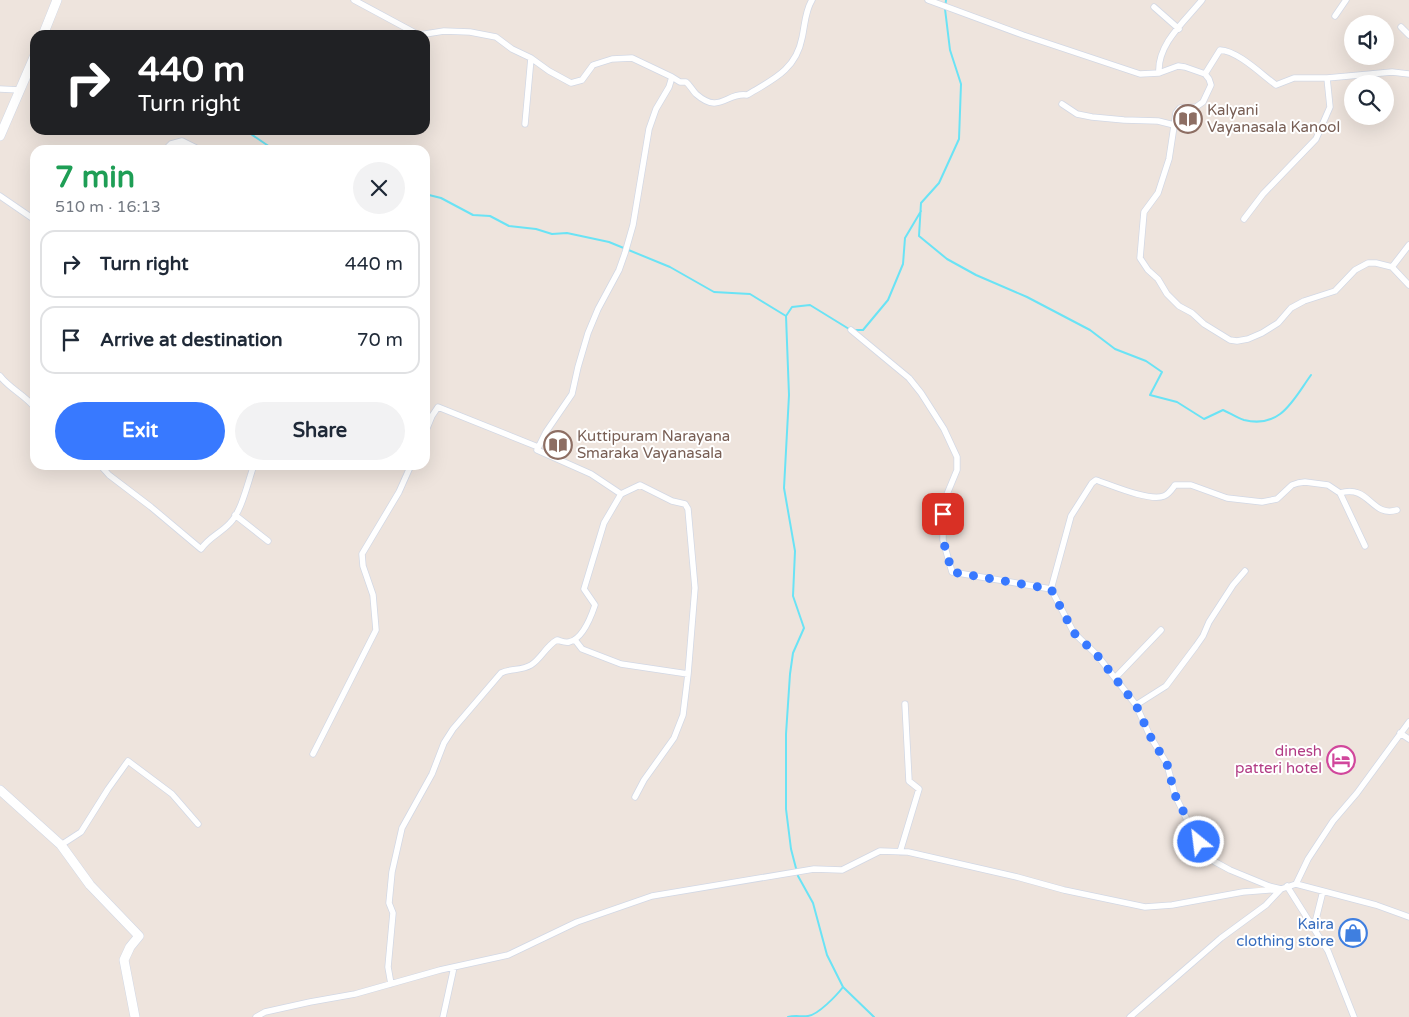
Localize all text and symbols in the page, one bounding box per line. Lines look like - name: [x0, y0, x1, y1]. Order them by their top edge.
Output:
- map controls: [1344, 15, 1394, 125]
- button: sound: [1344, 15, 1394, 65]
- text: 440 m: [138, 49, 245, 91]
- icon: right: [55, 50, 120, 115]
- button: search: [1344, 75, 1394, 125]
- text: Turn right: [138, 91, 240, 117]
- place label: Kalyani Vayanasala Kanool: [1207, 101, 1340, 136]
- library icon: Kalyani Vayanasala Kanool: [1173, 104, 1203, 134]
- text: 7 min: [55, 159, 135, 196]
- button: close: [353, 162, 405, 214]
- text: 510 m · 16:13: [55, 197, 161, 217]
- icon: right: [57, 250, 85, 278]
- text: Turn right: [100, 253, 188, 275]
- text: 440 m: [345, 253, 403, 275]
- icon: arrive: [57, 326, 85, 354]
- text: Arrive at destination: [100, 329, 283, 351]
- text: 70 m: [357, 329, 403, 351]
- button: Exit: [55, 402, 225, 460]
- button: Share: [235, 402, 405, 460]
- place label: Kuttipuram Narayana Smaraka Vayanasala: [577, 427, 730, 462]
- library icon: Kuttipuram Narayana Smaraka Vayanasala: [543, 430, 573, 460]
- pin: [922, 493, 964, 535]
- icon: arrive: [929, 500, 957, 528]
- place label: dinesh patteri hotel: [1235, 742, 1322, 777]
- hotel icon: dinesh patteri hotel: [1326, 745, 1356, 775]
- position arrow: [1172, 815, 1224, 867]
- place label: Kaira clothing store: [1236, 915, 1334, 950]
- shop icon: Kaira clothing store: [1338, 918, 1368, 948]

